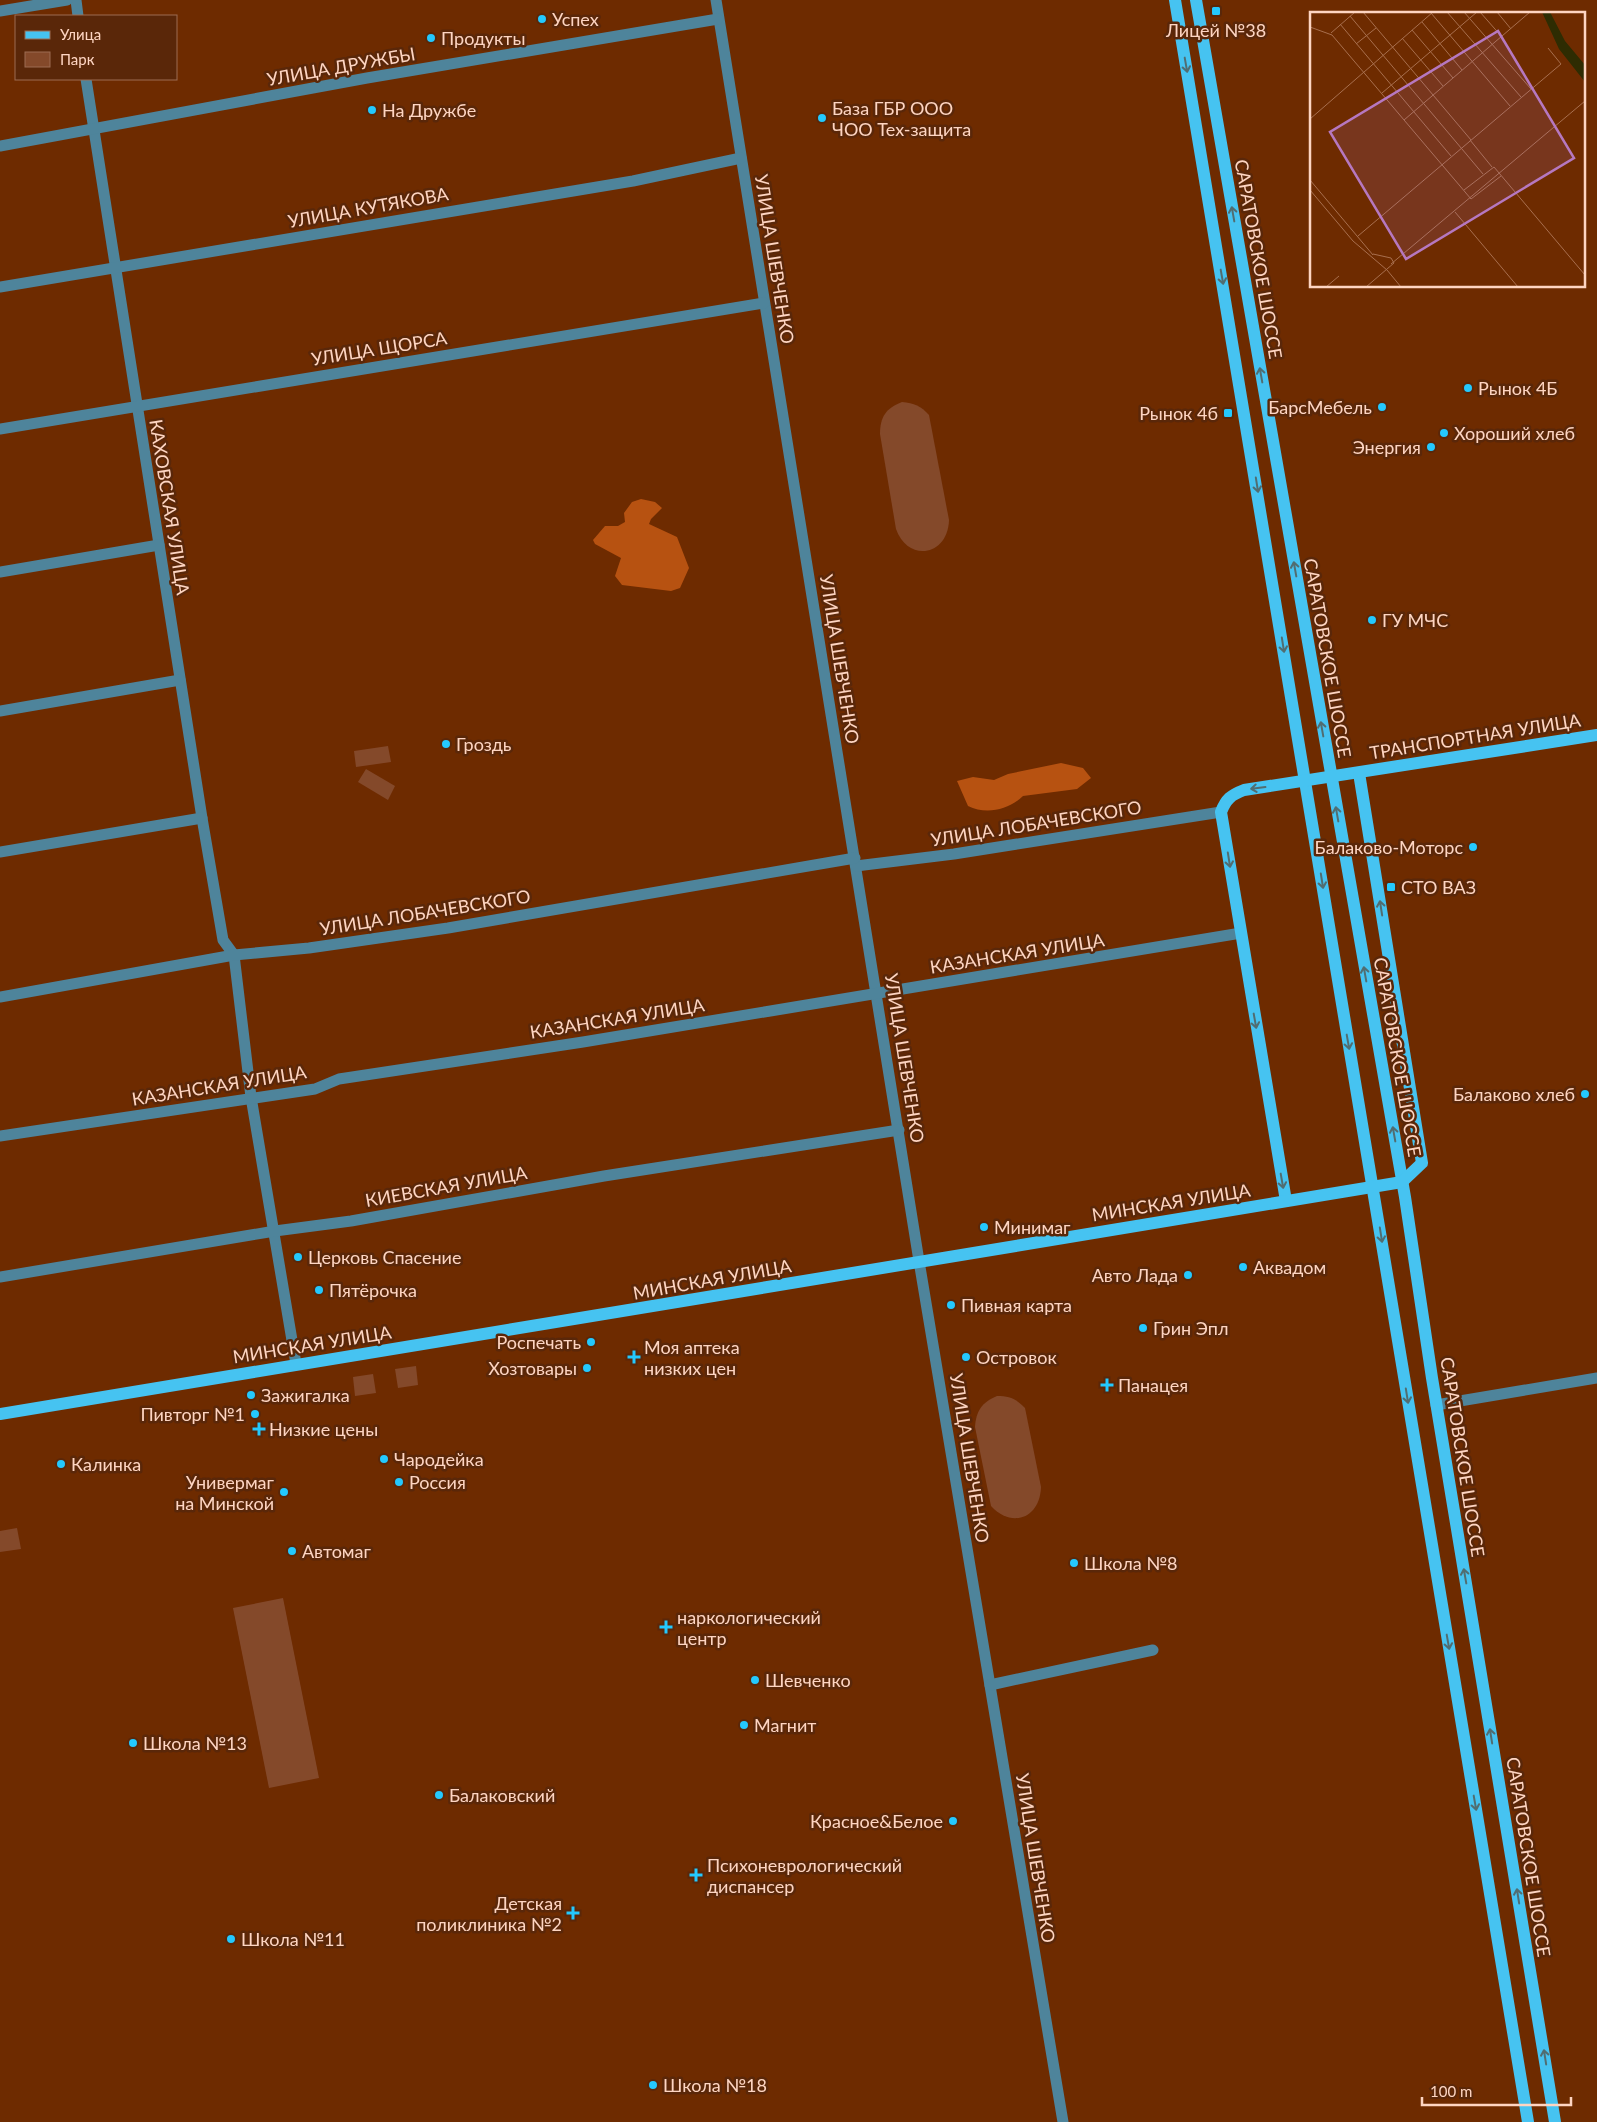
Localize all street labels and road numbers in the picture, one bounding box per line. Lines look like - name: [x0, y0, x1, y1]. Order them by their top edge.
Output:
- street label: УЛИЦА ДРУЖБЫ: [265, 42, 417, 90]
- street label: САРАТОВСКОЕ ШОССЕ: [1231, 158, 1287, 360]
- street label: УЛИЦА ШЕВЧЕНКО: [751, 173, 799, 345]
- street label: УЛИЦА КУТЯКОВА: [286, 182, 451, 232]
- street label: УЛИЦА ЩОРСА: [310, 326, 449, 370]
- street label: КАХОВСКАЯ УЛИЦА: [145, 418, 195, 597]
- street label: САРАТОВСКОЕ ШОССЕ: [1300, 557, 1356, 759]
- street label: УЛИЦА ШЕВЧЕНКО: [816, 573, 864, 745]
- street label: ТРАНСПОРТНАЯ УЛИЦА: [1368, 708, 1583, 764]
- street label: УЛИЦА ЛОБАЧЕВСКОГО: [929, 795, 1143, 851]
- street label: УЛИЦА ЛОБАЧЕВСКОГО: [318, 884, 532, 940]
- street label: КАЗАНСКАЯ УЛИЦА: [928, 928, 1107, 978]
- street label: САРАТОВСКОЕ ШОССЕ: [1370, 956, 1426, 1158]
- street label: УЛИЦА ШЕВЧЕНКО: [881, 972, 929, 1144]
- street label: КАЗАНСКАЯ УЛИЦА: [528, 993, 707, 1043]
- street label: КАЗАНСКАЯ УЛИЦА: [130, 1060, 309, 1110]
- street label: КИЕВСКАЯ УЛИЦА: [363, 1161, 529, 1211]
- street label: МИНСКАЯ УЛИЦА: [1090, 1178, 1253, 1225]
- street label: МИНСКАЯ УЛИЦА: [631, 1254, 794, 1304]
- street label: МИНСКАЯ УЛИЦА: [231, 1320, 394, 1367]
- street label: САРАТОВСКОЕ ШОССЕ: [1436, 1356, 1490, 1558]
- street label: УЛИЦА ШЕВЧЕНКО: [946, 1372, 994, 1544]
- street label: САРАТОВСКОЕ ШОССЕ: [1502, 1756, 1556, 1958]
- street label: УЛИЦА ШЕВЧЕНКО: [1012, 1772, 1060, 1944]

